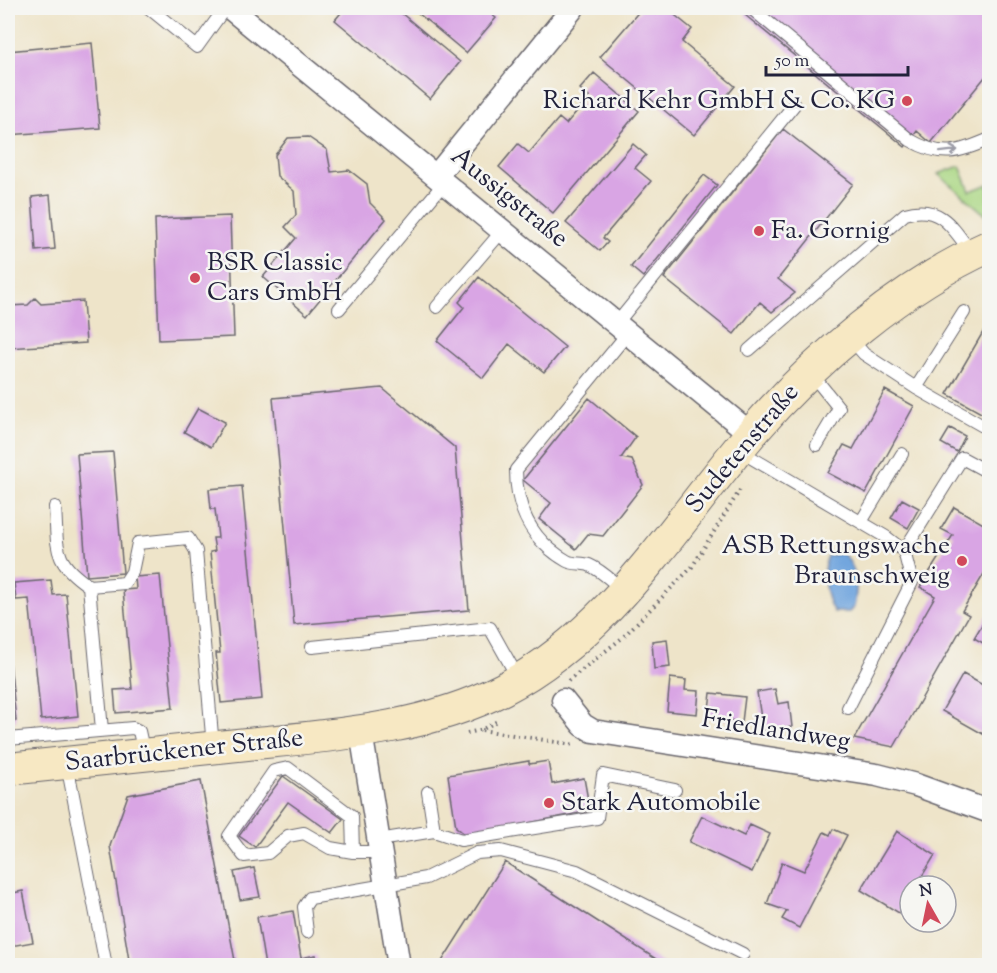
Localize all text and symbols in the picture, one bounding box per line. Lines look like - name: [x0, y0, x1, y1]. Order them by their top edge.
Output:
- scale bar: [766, 39, 908, 77]
- text: 50 m: [774, 49, 810, 75]
- place label: Richard Kehr GmbH & Co. KG: [543, 83, 895, 120]
- marker: Richard Kehr GmbH & Co. KG: [900, 94, 914, 108]
- street label: Aussigstraße: [442, 139, 576, 257]
- one-way arrow: [939, 146, 958, 157]
- place label: Fa. Gornig: [771, 213, 890, 250]
- marker: Fa. Gornig: [752, 224, 766, 238]
- place label: BSR Classic Cars GmbH: [207, 245, 343, 312]
- marker: BSR Classic Cars GmbH: [188, 271, 202, 285]
- street label: Sudetenstraße: [677, 376, 809, 522]
- place label: ASB Rettungswache Braunschweig: [721, 528, 950, 595]
- marker: ASB Rettungswache Braunschweig: [955, 554, 969, 568]
- street label: Friedlandweg: [699, 701, 853, 761]
- street label: Saarbrückener Straße: [63, 720, 305, 782]
- place label: Stark Automobile: [561, 785, 761, 822]
- marker: Stark Automobile: [542, 796, 556, 810]
- north arrow: [898, 874, 958, 934]
- text: N: [918, 879, 934, 904]

